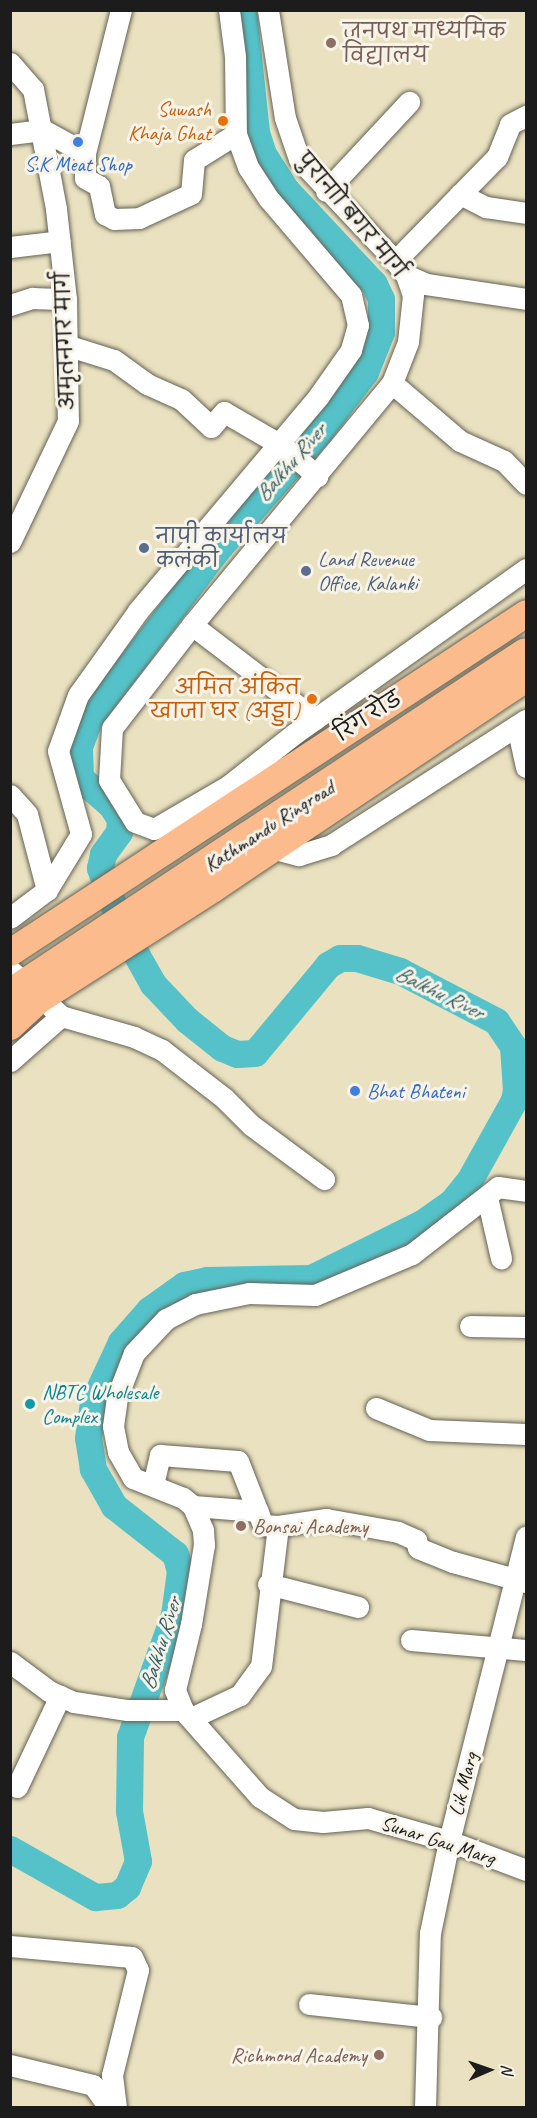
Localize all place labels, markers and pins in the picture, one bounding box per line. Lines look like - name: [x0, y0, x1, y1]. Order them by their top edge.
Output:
- place label: जनपथ माध्यमिक विद्यालय: [343, 18, 505, 68]
- marker: जनपथ माध्यमिक विद्यालय: [324, 36, 338, 50]
- place label: Suwash Khaja Ghat: [127, 96, 211, 146]
- marker: Suwash Khaja Ghat: [216, 114, 230, 128]
- marker: S.K Meat Shop: [71, 135, 85, 149]
- place label: S.K Meat Shop: [24, 151, 132, 177]
- place label: नापी कार्यालय कलंकी: [156, 523, 287, 573]
- marker: नापी कार्यालय कलंकी: [137, 541, 151, 555]
- place label: Land Revenue Office, Kalanki: [318, 546, 417, 596]
- marker: Land Revenue Office, Kalanki: [299, 564, 313, 578]
- place label: अमित अंकित खाजा घर (अड्डा): [150, 674, 300, 724]
- marker: अमित अंकित खाजा घर (अड्डा): [305, 692, 319, 706]
- place label: Bhat Bhateni: [367, 1078, 466, 1104]
- marker: Bhat Bhateni: [348, 1084, 362, 1098]
- place label: NBTC Wholesale Complex: [42, 1379, 159, 1429]
- marker: NBTC Wholesale Complex: [23, 1397, 37, 1411]
- place label: Bonsai Academy: [253, 1513, 367, 1539]
- marker: Bonsai Academy: [234, 1519, 248, 1533]
- place label: Richmond Academy: [232, 2042, 367, 2068]
- marker: Richmond Academy: [372, 2048, 386, 2062]

